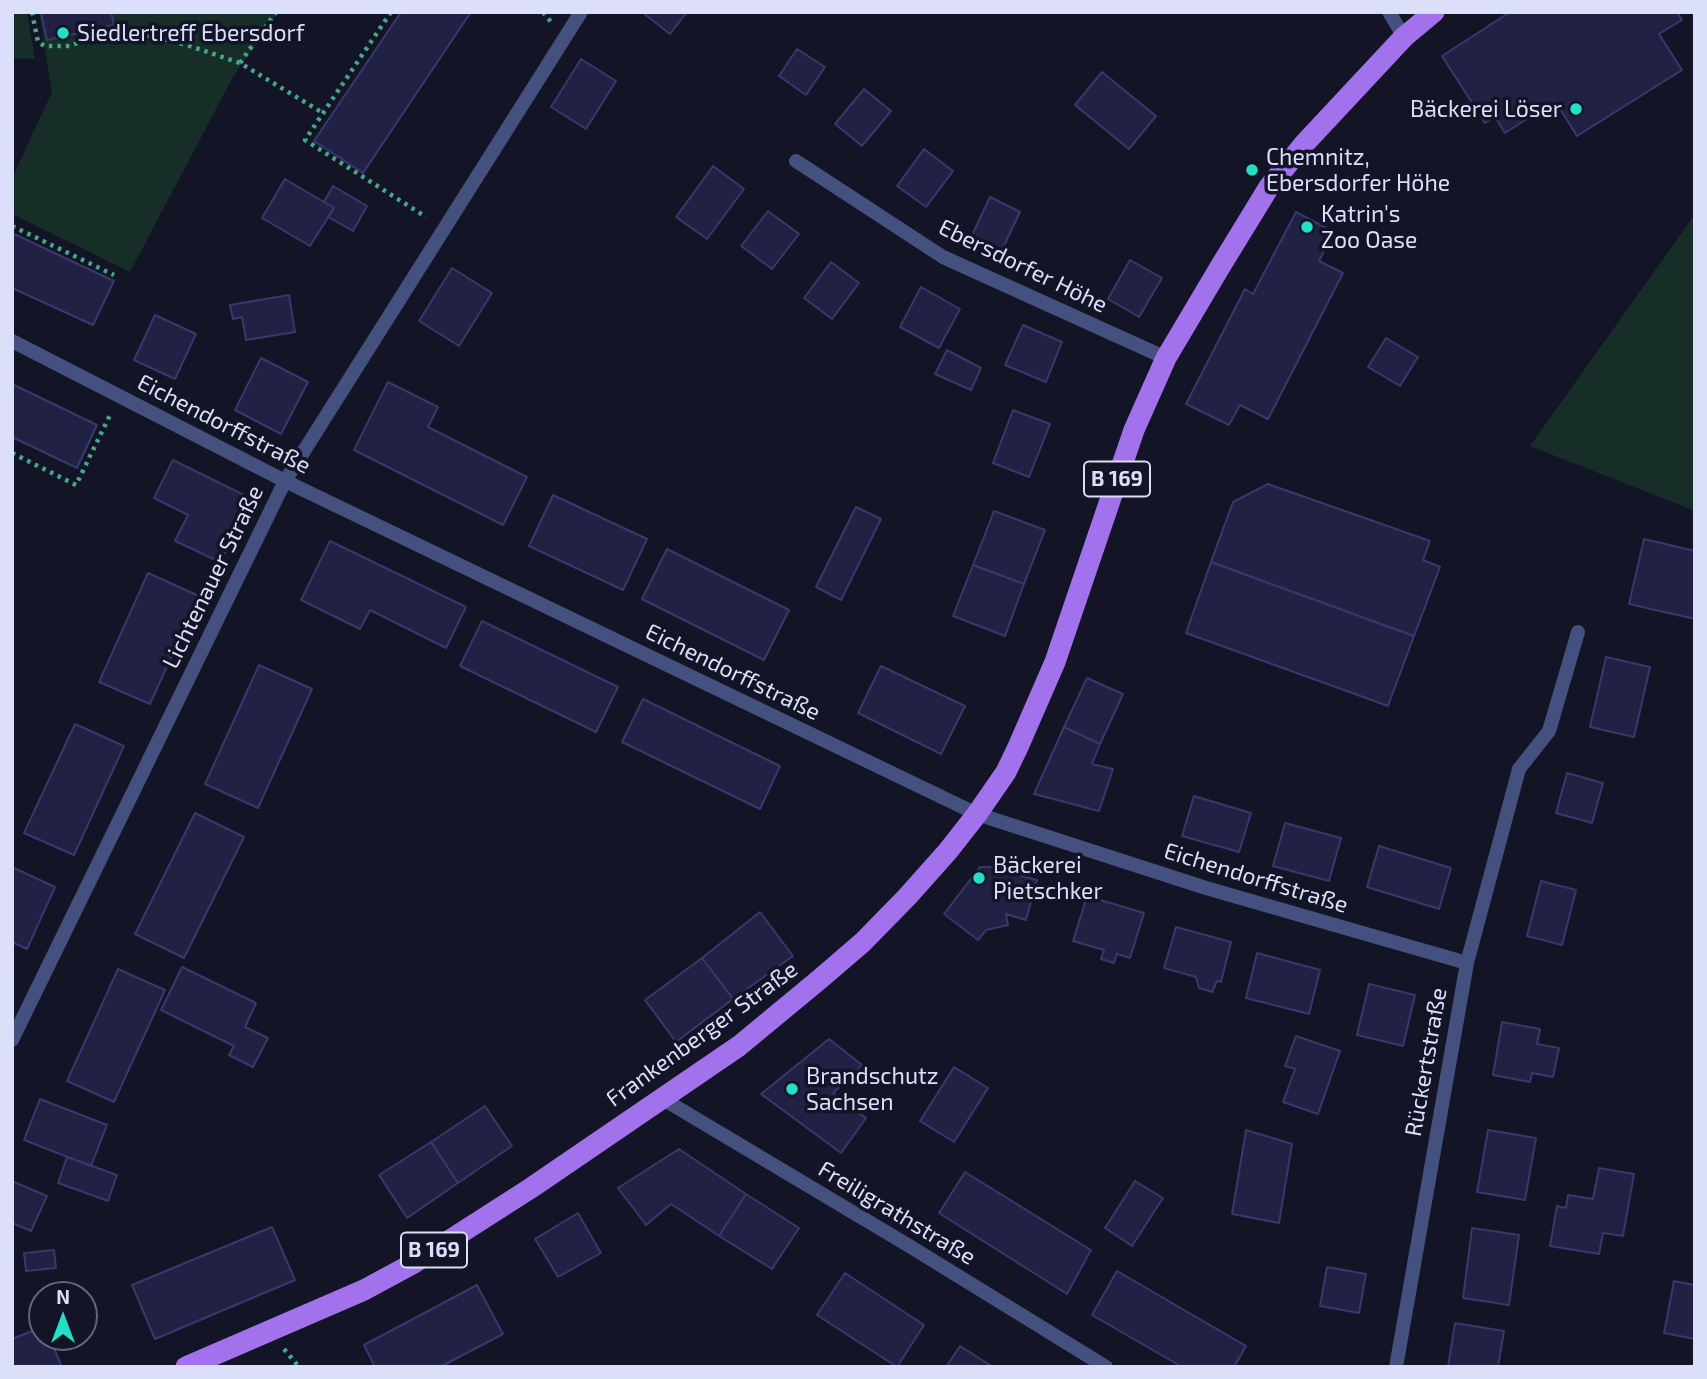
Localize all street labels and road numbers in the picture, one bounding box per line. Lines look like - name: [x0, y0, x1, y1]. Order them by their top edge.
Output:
- street label: Ebersdorfer Höhe: [934, 213, 1112, 319]
- street label: Eichendorffstraße: [133, 368, 315, 480]
- road number: B 169: [1084, 462, 1150, 496]
- street label: Lichtenauer Straße: [157, 481, 269, 673]
- street label: Eichendorffstraße: [641, 618, 825, 726]
- street label: Eichendorffstraße: [1161, 837, 1351, 919]
- street label: Frankenberger Straße: [601, 955, 803, 1113]
- street label: Rückertstraße: [1399, 986, 1453, 1138]
- street label: Freiligrathstraße: [813, 1155, 981, 1271]
- road number: B 169: [401, 1232, 467, 1268]

